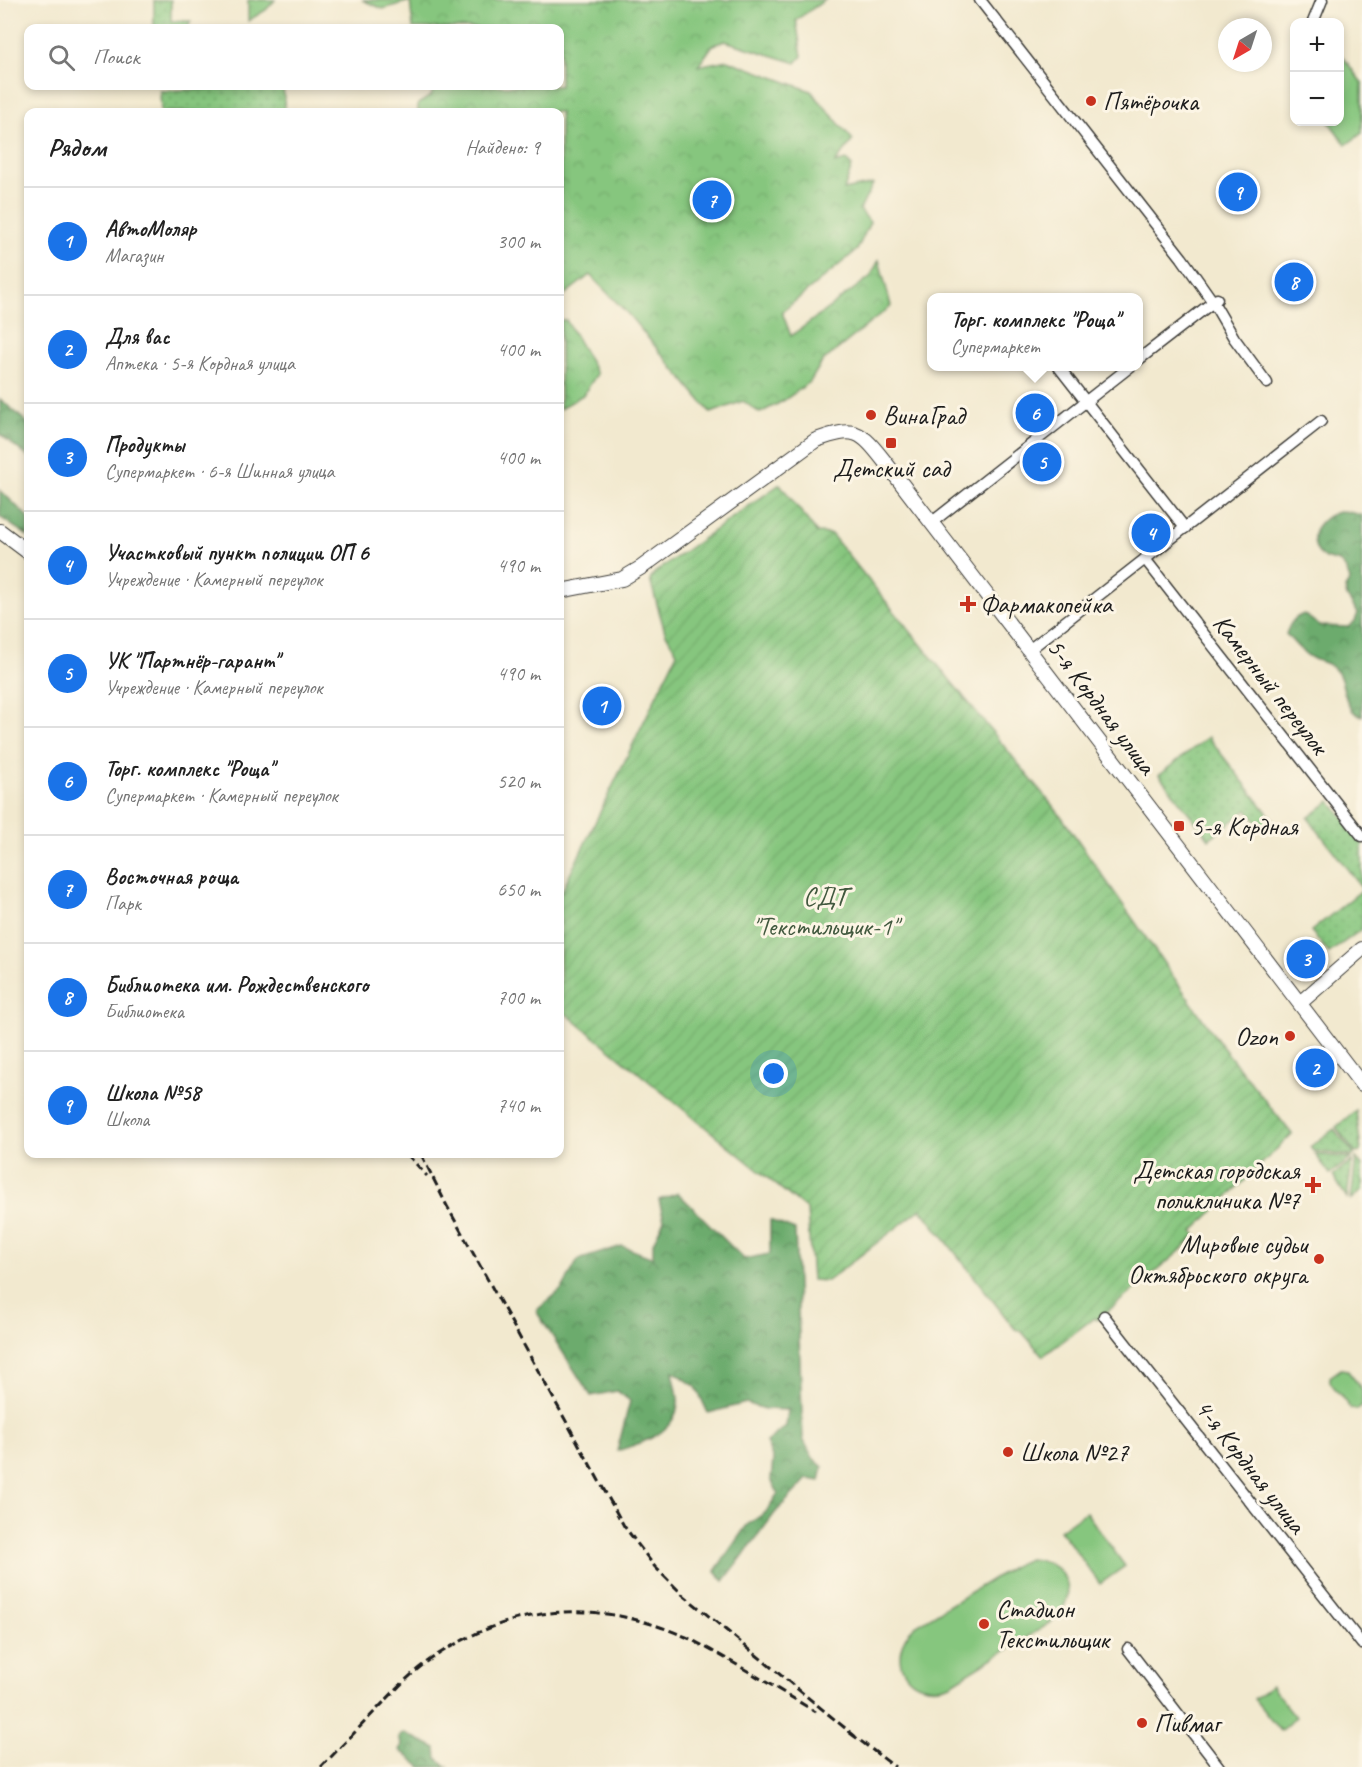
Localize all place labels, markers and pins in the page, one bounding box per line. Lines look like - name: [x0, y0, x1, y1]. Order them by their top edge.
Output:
- place label: Пятёрочка: [1103, 85, 1200, 118]
- marker: Пятёрочка: [1084, 94, 1098, 108]
- pin: 9: [1218, 170, 1258, 214]
- pin: 7: [692, 178, 732, 222]
- pin: 8: [1274, 260, 1314, 304]
- pin: 6: [1016, 390, 1054, 436]
- place label: ВинаГрад: [883, 399, 967, 432]
- marker: ВинаГрад: [864, 408, 878, 422]
- marker: Детский сад: [884, 436, 898, 450]
- pin: 5: [1022, 440, 1062, 484]
- place label: Детский сад: [833, 452, 952, 485]
- pin: 4: [1132, 510, 1170, 556]
- place label: Фармакопейка: [980, 588, 1114, 621]
- marker: Фармакопейка: [961, 597, 975, 611]
- pin: 1: [582, 684, 622, 728]
- place label: 5-я Кордная: [1191, 810, 1300, 843]
- marker: 5-я Кордная: [1172, 819, 1186, 833]
- pin: 3: [1286, 936, 1326, 982]
- place label: Ozon: [1235, 1020, 1278, 1053]
- marker: Ozon: [1283, 1029, 1297, 1043]
- pin: 2: [1296, 1046, 1334, 1090]
- place label: Детская городская поликлиника №7: [1133, 1154, 1302, 1217]
- marker: Детская городская поликлиника №7: [1304, 1176, 1322, 1194]
- place label: Мировые судьи Октябрьского округа: [1128, 1228, 1310, 1291]
- marker: Мировые судьи Октябрьского округа: [1312, 1252, 1326, 1266]
- place label: Школа №27: [1020, 1436, 1130, 1469]
- marker: Школа №27: [1001, 1445, 1015, 1459]
- place label: Стадион Текстильщик: [996, 1593, 1111, 1656]
- marker: Стадион Текстильщик: [977, 1617, 991, 1631]
- place label: Пивмаг: [1154, 1707, 1223, 1740]
- marker: Пивмаг: [1135, 1716, 1149, 1730]

